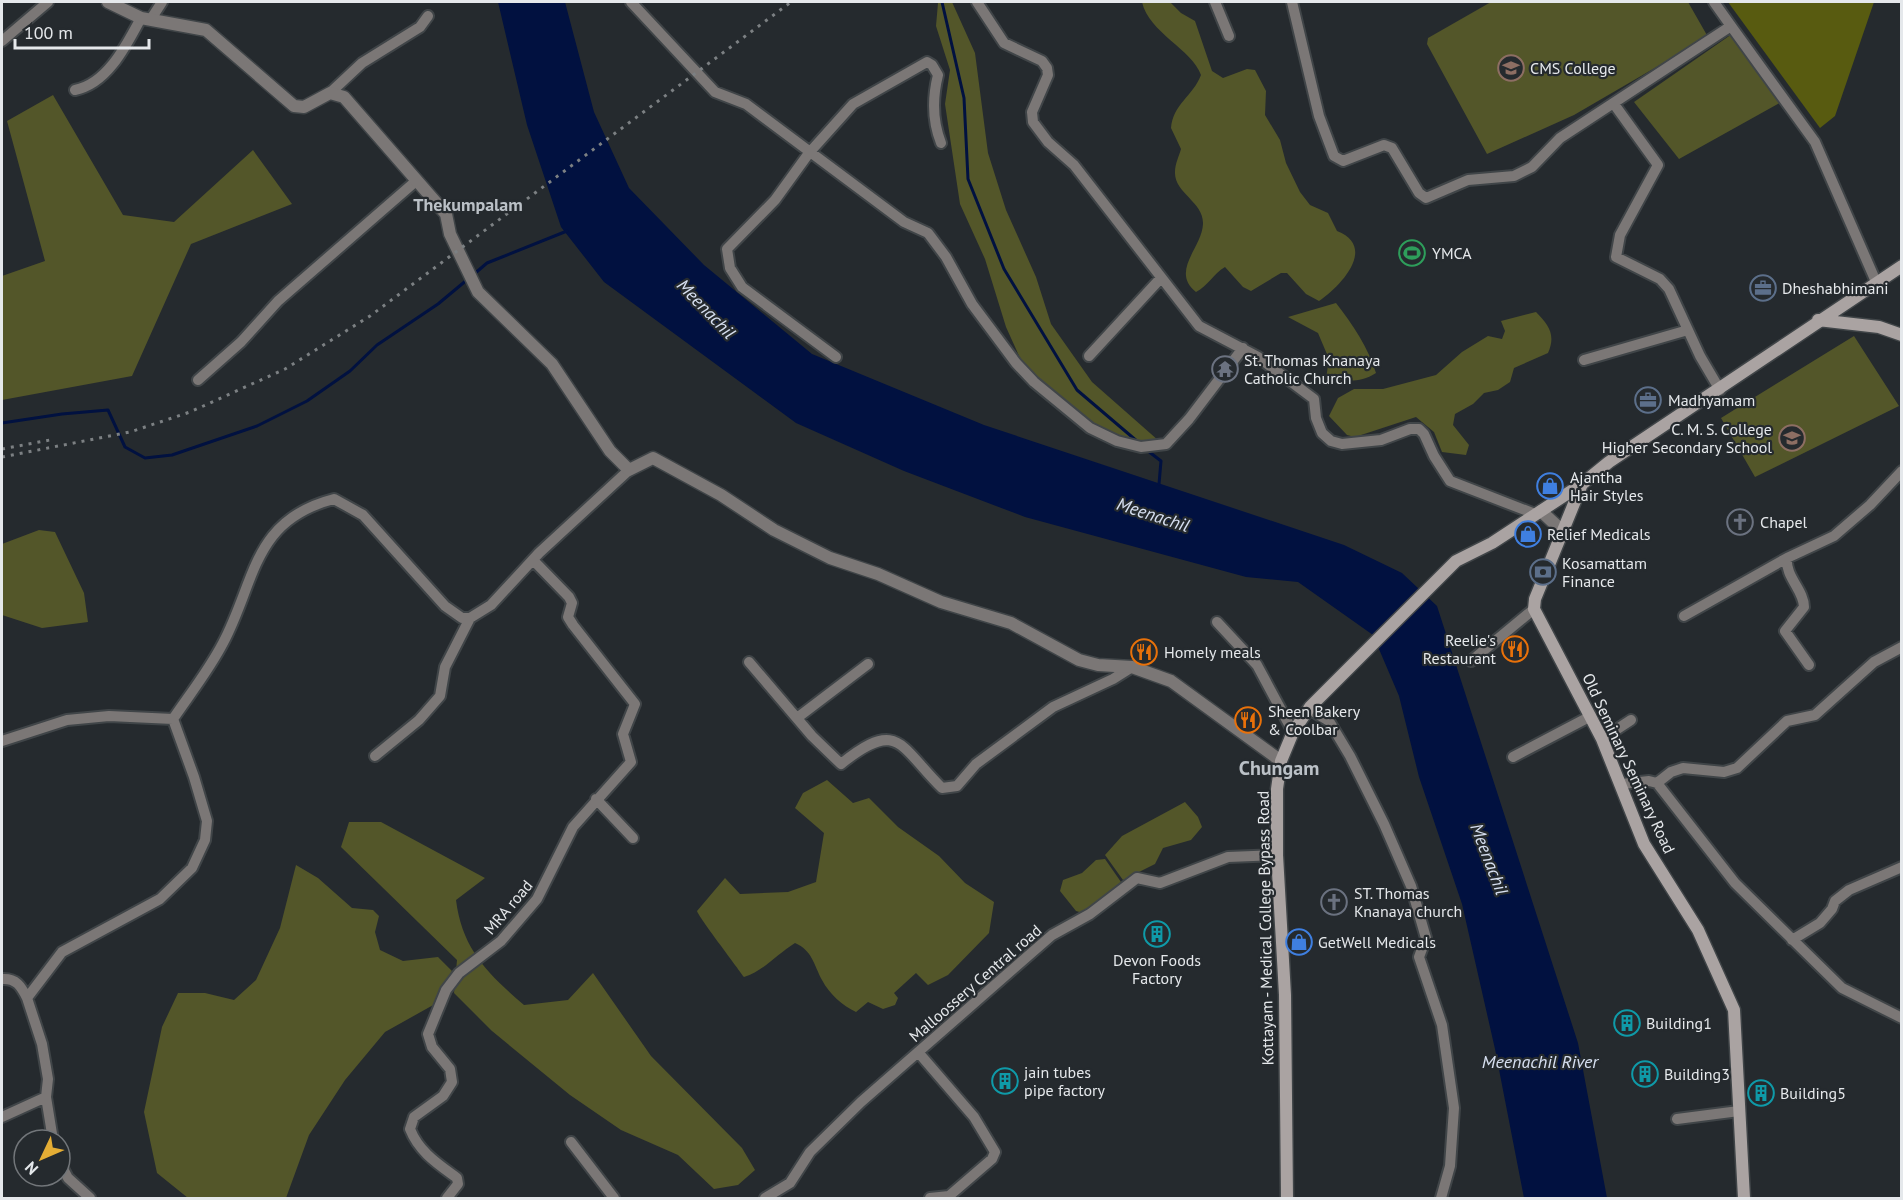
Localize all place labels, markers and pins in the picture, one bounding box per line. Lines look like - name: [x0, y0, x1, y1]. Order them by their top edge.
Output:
- school or university icon: CMS College: [1496, 53, 1526, 83]
- place label: CMS College: [1530, 58, 1616, 78]
- sports icon: YMCA: [1397, 238, 1427, 268]
- place label: YMCA: [1432, 243, 1472, 263]
- office icon: Dheshabhimani: [1748, 273, 1778, 303]
- place label: Dheshabhimani: [1782, 278, 1888, 298]
- place label: St. Thomas Knanaya Catholic Church: [1244, 350, 1380, 388]
- temple icon: St. Thomas Knanaya Catholic Church: [1210, 354, 1240, 384]
- office icon: Madhyamam: [1633, 385, 1663, 415]
- place label: Madhyamam: [1668, 390, 1755, 410]
- place label: C. M. S. College Higher Secondary School: [1602, 419, 1772, 457]
- school or university icon: C. M. S. College Higher Secondary School: [1777, 423, 1807, 453]
- place label: Ajantha Hair Styles: [1570, 467, 1644, 505]
- shop icon: Ajantha Hair Styles: [1535, 471, 1565, 501]
- church icon: Chapel: [1725, 507, 1755, 537]
- place label: Chapel: [1760, 512, 1808, 532]
- shop icon: Relief Medicals: [1513, 519, 1543, 549]
- place label: Relief Medicals: [1547, 524, 1651, 544]
- place label: Kosamattam Finance: [1562, 553, 1647, 591]
- bank icon: Kosamattam Finance: [1528, 557, 1558, 587]
- place label: Reelie's Restaurant: [1423, 630, 1497, 668]
- restaurant icon: Reelie's Restaurant: [1500, 634, 1530, 664]
- restaurant icon: Homely meals: [1129, 637, 1159, 667]
- place label: Homely meals: [1164, 642, 1261, 662]
- place label: Sheen Bakery & Coolbar: [1268, 701, 1361, 739]
- restaurant icon: Sheen Bakery & Coolbar: [1233, 705, 1263, 735]
- place label: ST. Thomas Knanaya church: [1354, 883, 1462, 921]
- church icon: ST. Thomas Knanaya church: [1319, 887, 1349, 917]
- building icon: Devon Foods Factory: [1142, 919, 1172, 949]
- shop icon: GetWell Medicals: [1284, 927, 1314, 957]
- place label: GetWell Medicals: [1318, 932, 1436, 952]
- place label: Devon Foods Factory: [1113, 950, 1201, 988]
- building icon: Building1: [1612, 1008, 1642, 1038]
- place label: Building1: [1646, 1013, 1712, 1033]
- building icon: Building3: [1630, 1059, 1660, 1089]
- place label: jain tubes pipe factory: [1024, 1062, 1106, 1100]
- place label: Building3: [1664, 1064, 1730, 1084]
- building icon: jain tubes pipe factory: [990, 1066, 1020, 1096]
- building icon: Building5: [1746, 1078, 1776, 1108]
- place label: Building5: [1780, 1083, 1846, 1103]

